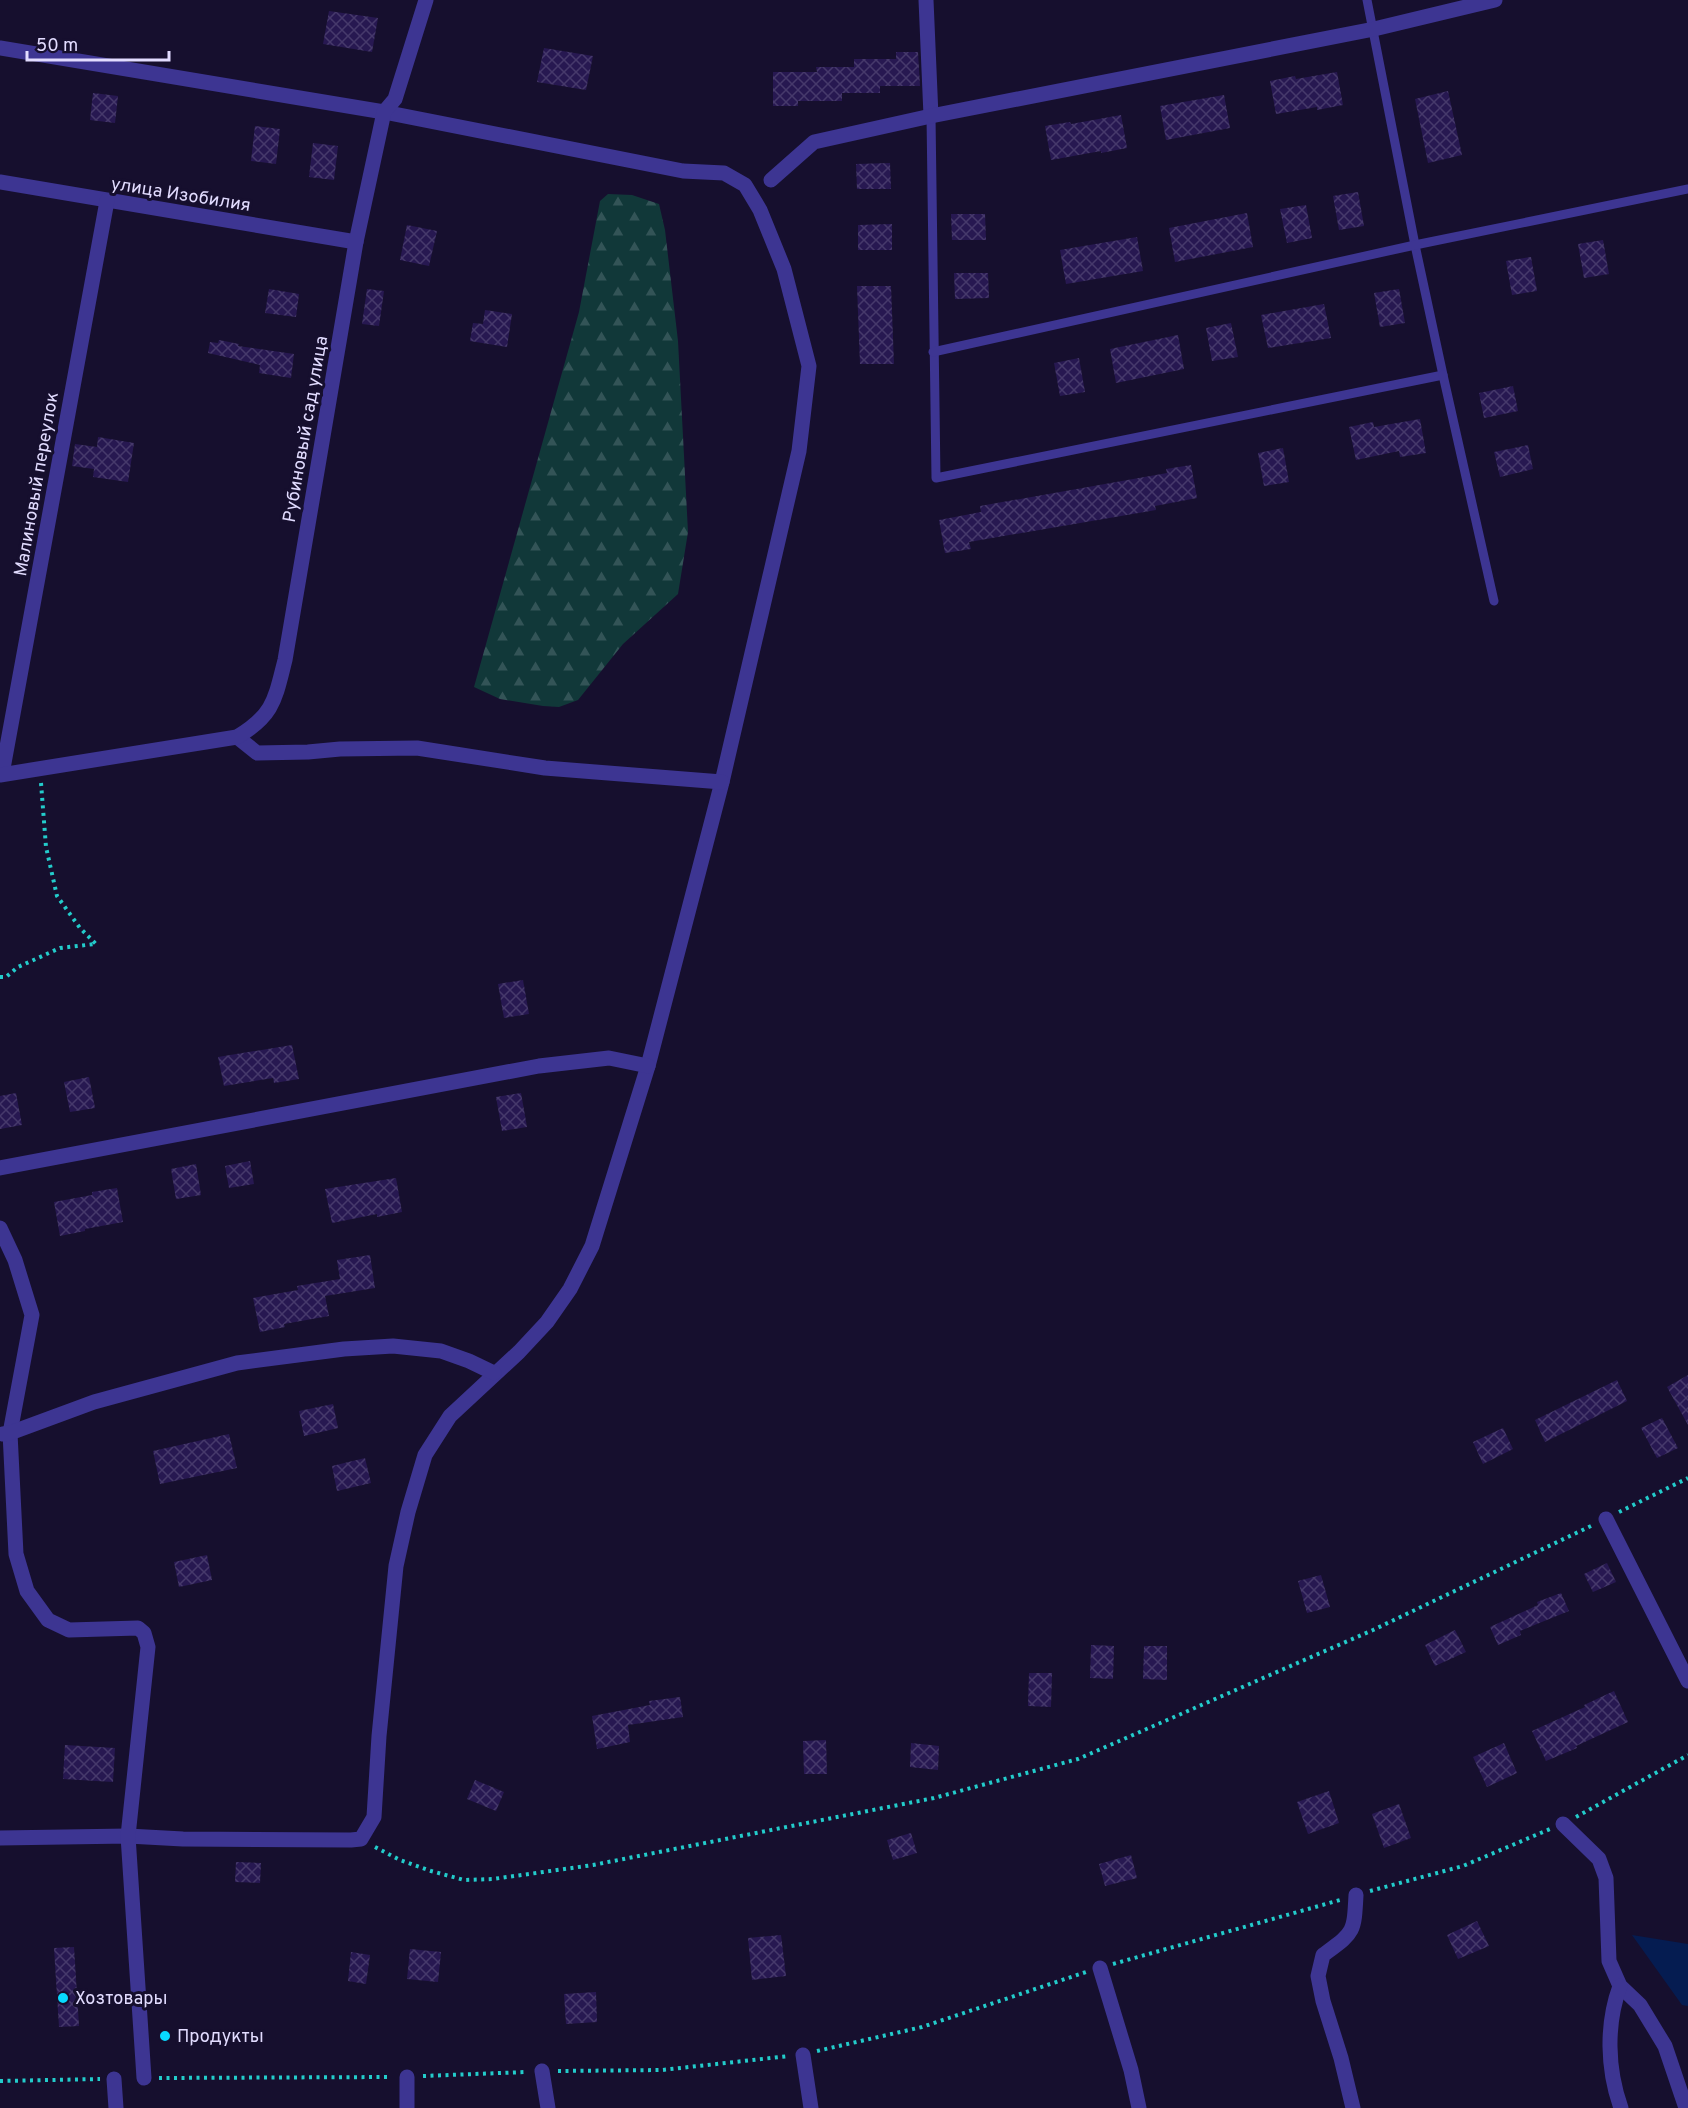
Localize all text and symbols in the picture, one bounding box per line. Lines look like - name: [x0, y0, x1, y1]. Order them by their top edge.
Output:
- scale bar: [27, 24, 170, 62]
- text: 50 m: [36, 35, 78, 58]
- street label: улица Изобилия: [109, 173, 252, 218]
- street label: Рубиновый сад улица: [279, 334, 334, 524]
- street label: Малиновый переулок: [10, 390, 65, 578]
- place label: Хозтовары: [75, 1988, 167, 2011]
- marker: Хозтовары: [56, 1991, 70, 2005]
- place label: Продукты: [177, 2026, 264, 2049]
- marker: Продукты: [158, 2029, 172, 2043]

